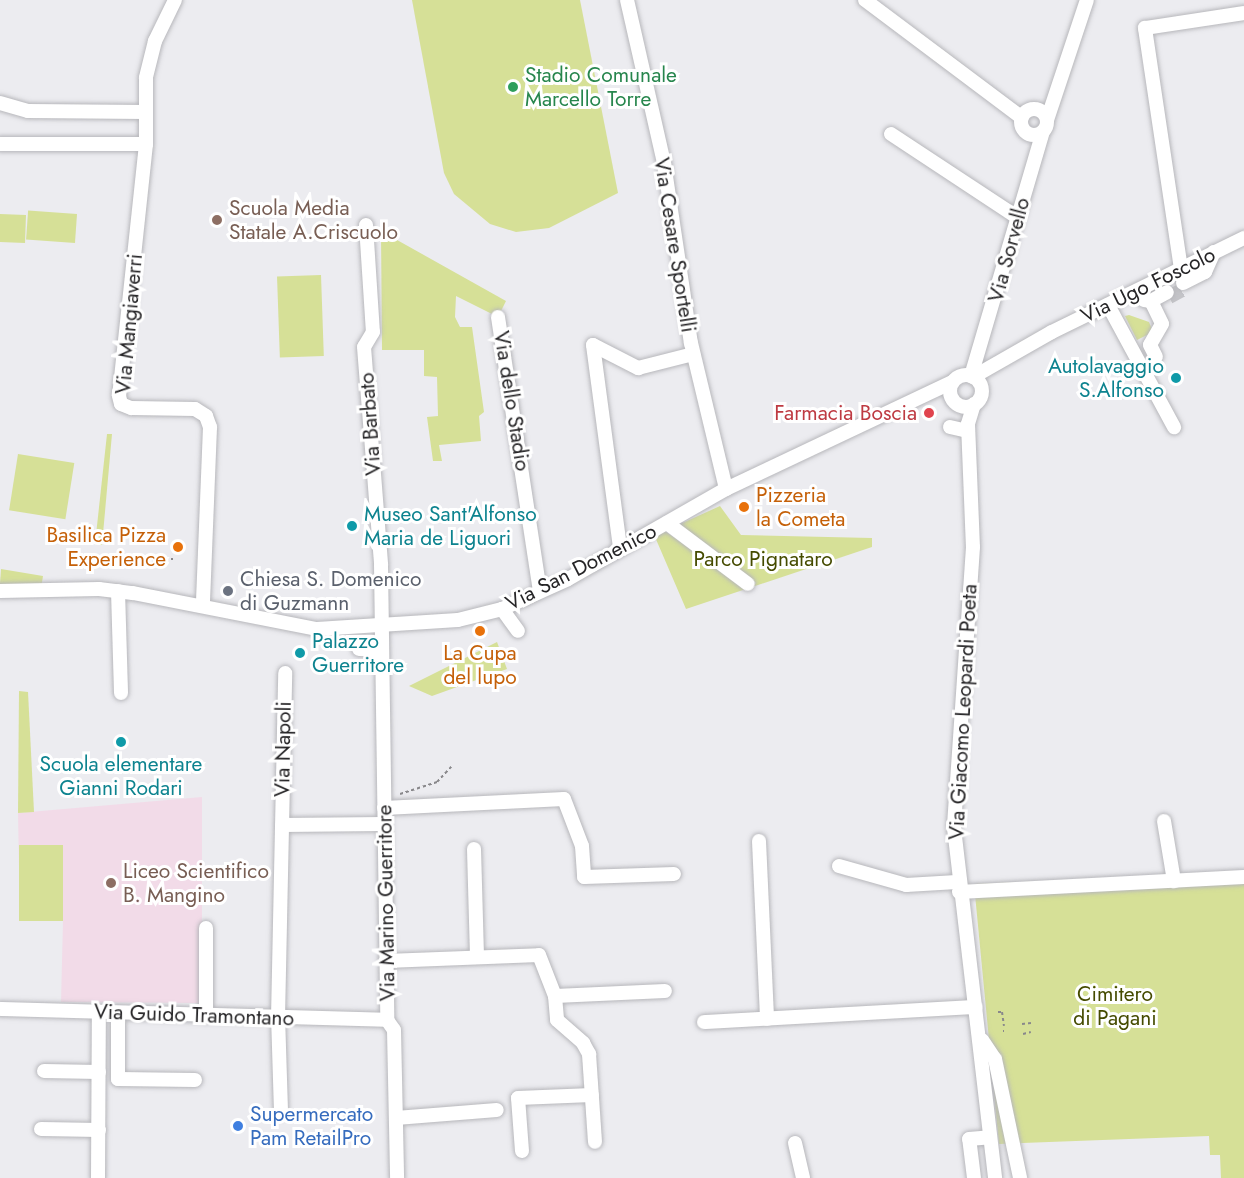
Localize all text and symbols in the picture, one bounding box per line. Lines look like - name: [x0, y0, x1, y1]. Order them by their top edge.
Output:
- place label: Stadio Comunale Marcello Torre: [525, 62, 677, 112]
- marker: Stadio Comunale Marcello Torre: [506, 80, 520, 94]
- street label: Via Cesare Sportelli: [649, 156, 701, 334]
- place label: Scuola Media Statale A.Criscuolo: [229, 195, 398, 245]
- street label: Via Sorvello: [983, 195, 1035, 305]
- marker: Scuola Media Statale A.Criscuolo: [210, 213, 224, 227]
- street label: Via Ugo Foscolo: [1077, 242, 1219, 328]
- street label: Via Mangiaverri: [110, 253, 148, 395]
- street label: Via dello Stadio: [488, 329, 536, 473]
- place label: Autolavaggio S.Alfonso: [1048, 353, 1164, 403]
- marker: Autolavaggio S.Alfonso: [1169, 371, 1183, 385]
- street label: Via Barbato: [354, 372, 386, 476]
- place label: Farmacia Boscia: [774, 400, 917, 426]
- marker: Farmacia Boscia: [922, 406, 936, 420]
- place label: Pizzeria la Cometa: [756, 482, 845, 532]
- marker: Pizzeria la Cometa: [737, 500, 751, 514]
- place label: Museo Sant'Alfonso Maria de Liguori: [364, 501, 537, 551]
- street label: Via San Domenico: [502, 518, 660, 616]
- marker: Museo Sant'Alfonso Maria de Liguori: [345, 519, 359, 533]
- place label: Basilica Pizza Experience: [47, 522, 166, 572]
- marker: Basilica Pizza Experience: [171, 540, 185, 554]
- park label: Parco Pignataro: [693, 546, 833, 572]
- place label: Chiesa S. Domenico di Guzmann: [240, 566, 422, 616]
- street label: Via Giacomo Leopardi Poeta: [944, 583, 982, 841]
- marker: Chiesa S. Domenico di Guzmann: [221, 584, 235, 598]
- marker: La Cupa del lupo: [473, 624, 487, 638]
- place label: Palazzo Guerritore: [312, 628, 404, 678]
- place label: La Cupa del lupo: [443, 640, 517, 690]
- marker: Palazzo Guerritore: [293, 646, 307, 660]
- street label: Via Napoli: [270, 701, 296, 797]
- marker: Scuola elementare Gianni Rodari: [114, 735, 128, 749]
- place label: Scuola elementare Gianni Rodari: [40, 751, 202, 801]
- street label: Via Marino Guerritore: [372, 805, 400, 1001]
- place label: Liceo Scientifico B. Mangino: [123, 858, 269, 908]
- marker: Liceo Scientifico B. Mangino: [104, 876, 118, 890]
- park label: Cimitero di Pagani: [1073, 981, 1157, 1031]
- street label: Via Guido Tramontano: [94, 999, 294, 1031]
- place label: Supermercato Pam RetailPro: [250, 1101, 373, 1151]
- marker: Supermercato Pam RetailPro: [231, 1119, 245, 1133]

